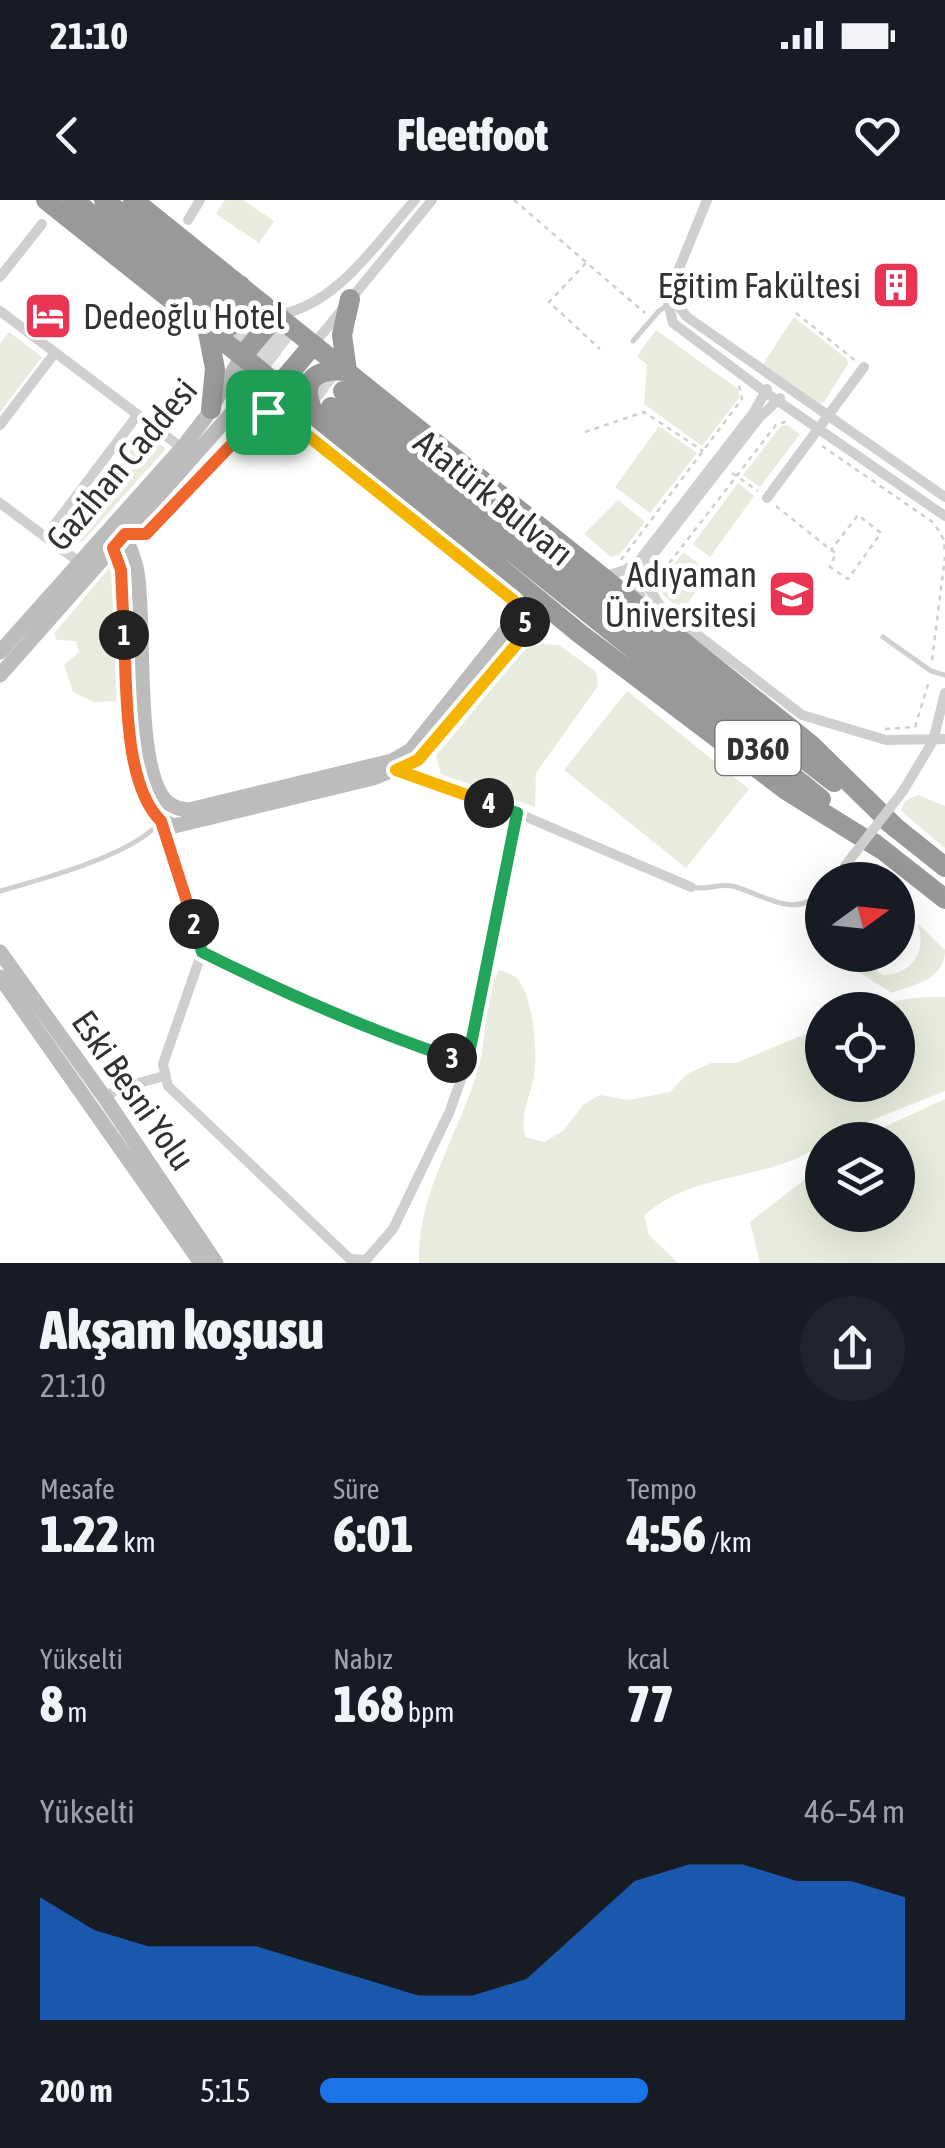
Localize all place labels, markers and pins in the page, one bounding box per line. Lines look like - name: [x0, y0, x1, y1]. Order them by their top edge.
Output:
- building icon: Eğitim Fakültesi: [870, 259, 922, 311]
- place label: Eğitim Fakültesi: [658, 265, 861, 305]
- hotel icon: Dedeoğlu Hotel: [22, 290, 74, 342]
- place label: Dedeoğlu Hotel: [83, 296, 285, 336]
- pin: [226, 370, 311, 455]
- place label: Adıyaman Üniversitesi: [605, 554, 757, 634]
- school or university icon: Adıyaman Üniversitesi: [766, 568, 818, 620]
- pin: 5: [500, 597, 550, 647]
- pin: 1: [99, 610, 149, 660]
- pin: 4: [464, 778, 514, 828]
- pin: 2: [169, 899, 219, 949]
- pin: 3: [427, 1033, 477, 1083]

